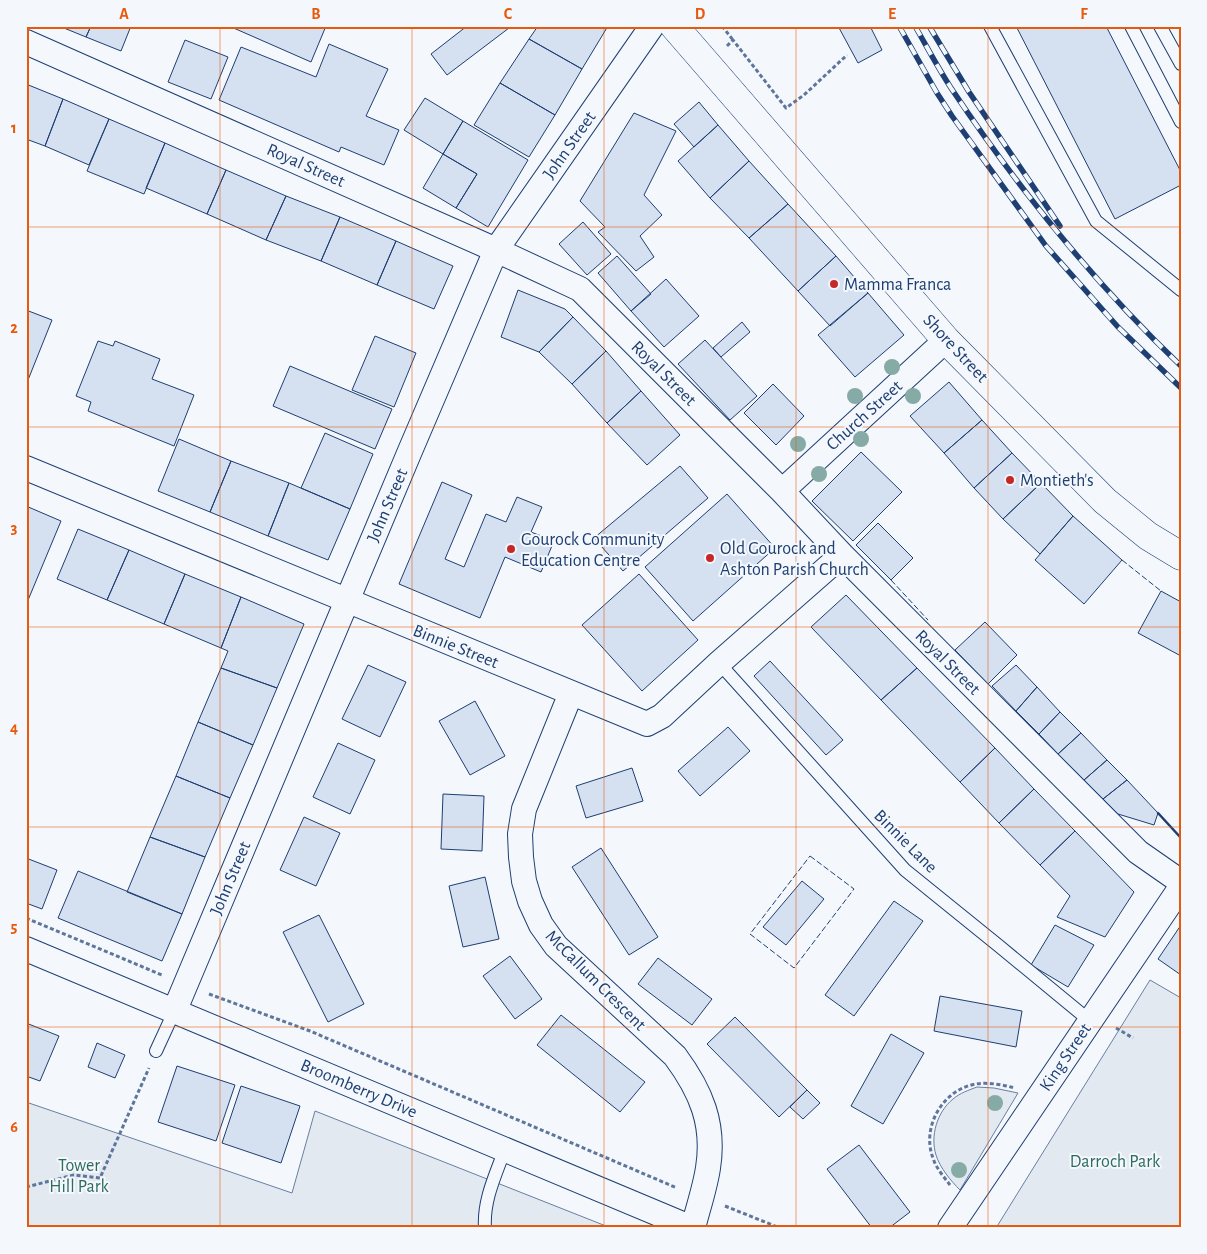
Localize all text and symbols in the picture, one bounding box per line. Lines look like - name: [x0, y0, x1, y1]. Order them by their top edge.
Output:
- text: A: [119, 6, 129, 22]
- text: B: [311, 6, 321, 22]
- text: C: [504, 6, 513, 22]
- text: D: [695, 6, 706, 22]
- text: E: [888, 6, 896, 22]
- text: F: [1080, 6, 1088, 22]
- street label: John Street: [540, 108, 600, 183]
- text: 1: [11, 120, 17, 136]
- street label: Royal Street: [264, 141, 348, 191]
- place label: Mamma Franca: [844, 276, 951, 294]
- marker: Mamma Franca: [828, 278, 840, 290]
- street label: Shore Street: [919, 311, 991, 386]
- text: 2: [10, 320, 18, 336]
- street label: Royal Street: [627, 338, 699, 410]
- street label: Church Street: [823, 377, 906, 454]
- street label: John Street: [364, 466, 412, 545]
- place label: Montieth's: [1020, 472, 1094, 490]
- marker: Montieth's: [1004, 474, 1016, 486]
- text: 3: [11, 520, 18, 536]
- place label: Gourock Community Education Centre: [521, 531, 665, 570]
- place label: Old Gourock and Ashton Parish Church: [720, 540, 869, 579]
- marker: Gourock Community Education Centre: [505, 543, 517, 555]
- marker: Old Gourock and Ashton Parish Church: [704, 552, 716, 564]
- street label: Binnie Street: [410, 622, 501, 672]
- street label: Royal Street: [911, 627, 983, 699]
- text: 4: [10, 720, 18, 736]
- street label: Binnie Lane: [870, 807, 940, 877]
- street label: John Street: [207, 839, 255, 918]
- text: 5: [11, 919, 18, 935]
- street label: McCallum Crescent: [542, 927, 649, 1035]
- street label: King Street: [1037, 1020, 1095, 1095]
- street label: Broomberry Drive: [298, 1056, 420, 1122]
- text: 6: [10, 1119, 18, 1135]
- park label: Darroch Park: [1070, 1153, 1161, 1171]
- park label: Tower Hill Park: [49, 1157, 110, 1196]

